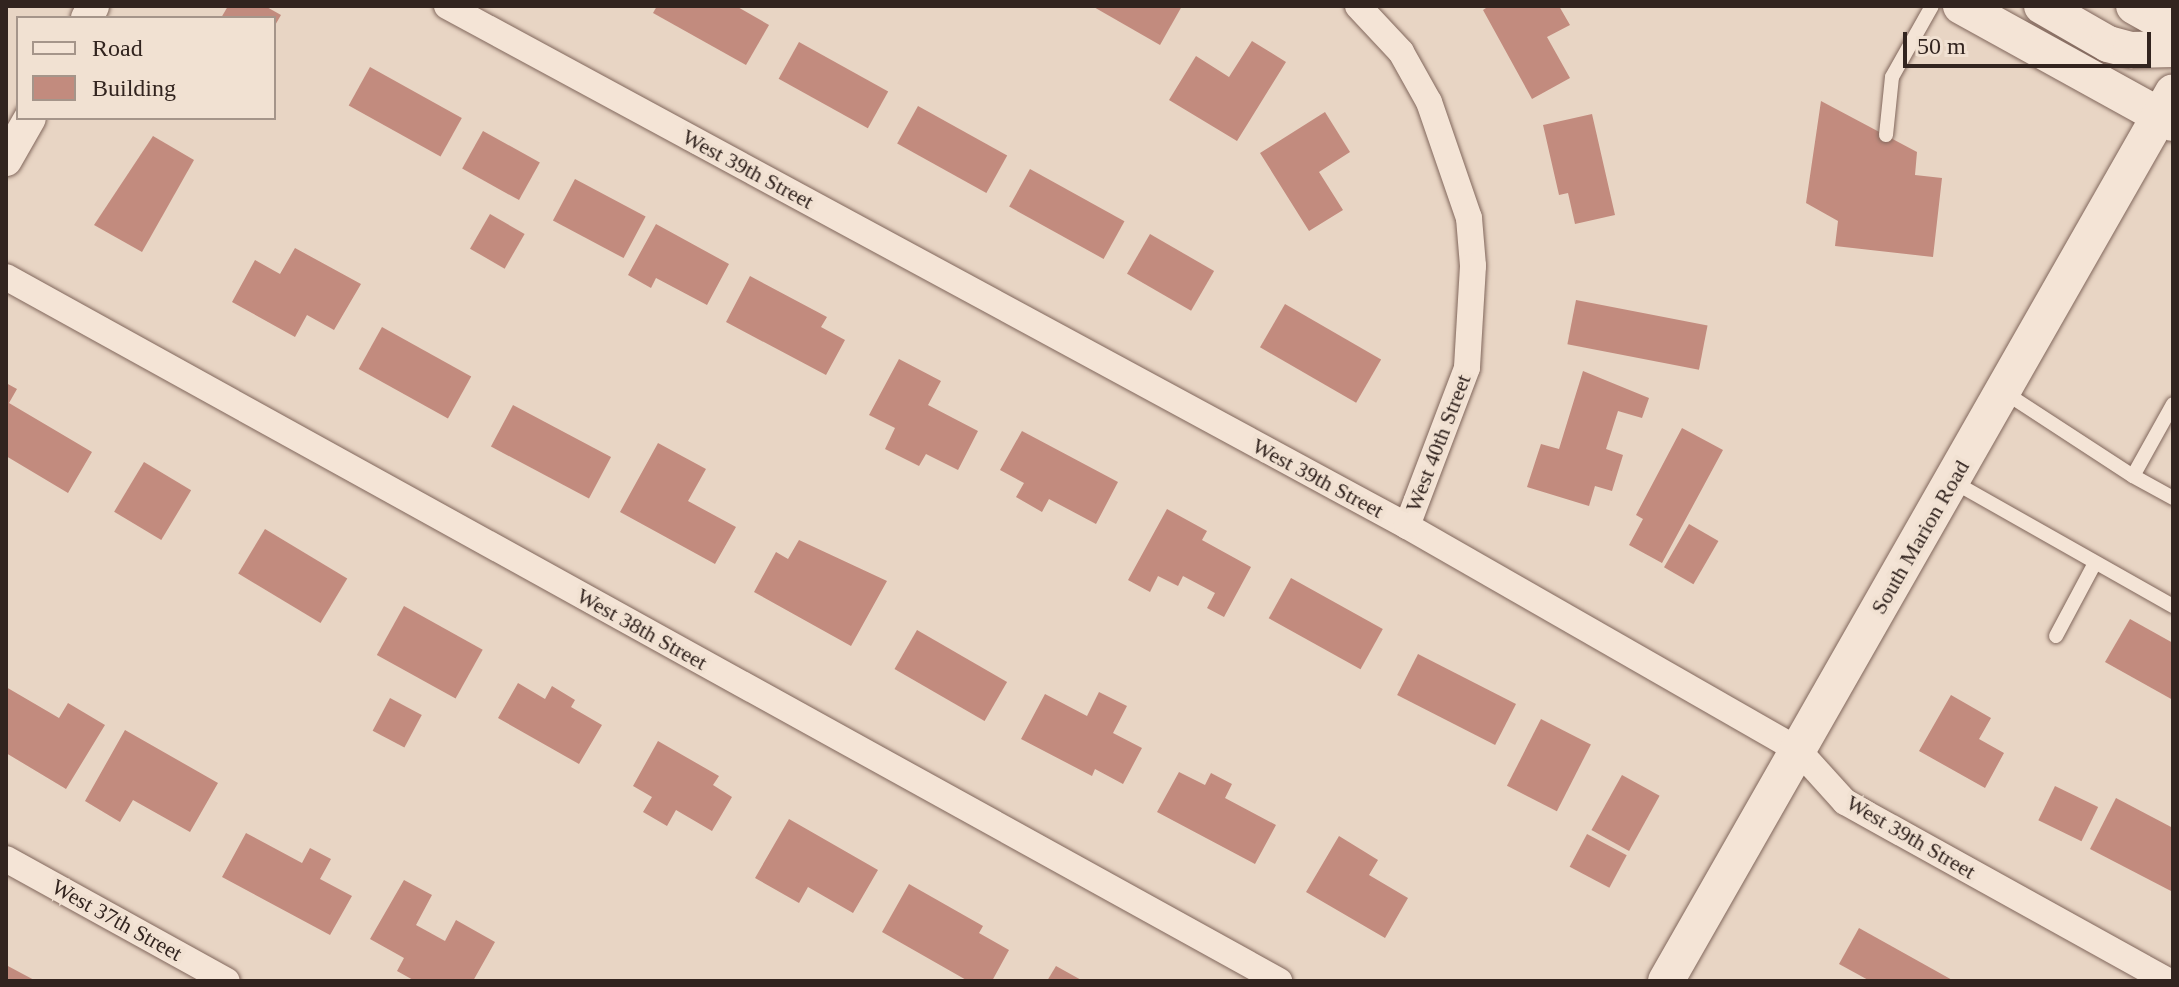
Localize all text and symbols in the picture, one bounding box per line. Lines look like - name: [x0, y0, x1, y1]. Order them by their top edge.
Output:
- legend: [16, 16, 276, 120]
- scale bar: [1907, 16, 2155, 66]
- text: 50 m: [1917, 33, 1966, 59]
- text: Road: [92, 35, 143, 61]
- text: Building: [92, 75, 176, 101]
- street label: West 39th Street: [678, 123, 818, 215]
- street label: West 40th Street: [1400, 371, 1476, 515]
- street label: West 39th Street: [1248, 432, 1388, 524]
- street label: South Marion Road: [1865, 455, 1975, 619]
- street label: West 38th Street: [572, 582, 712, 676]
- street label: West 39th Street: [1842, 789, 1980, 885]
- street label: West 37th Street: [47, 873, 187, 967]

